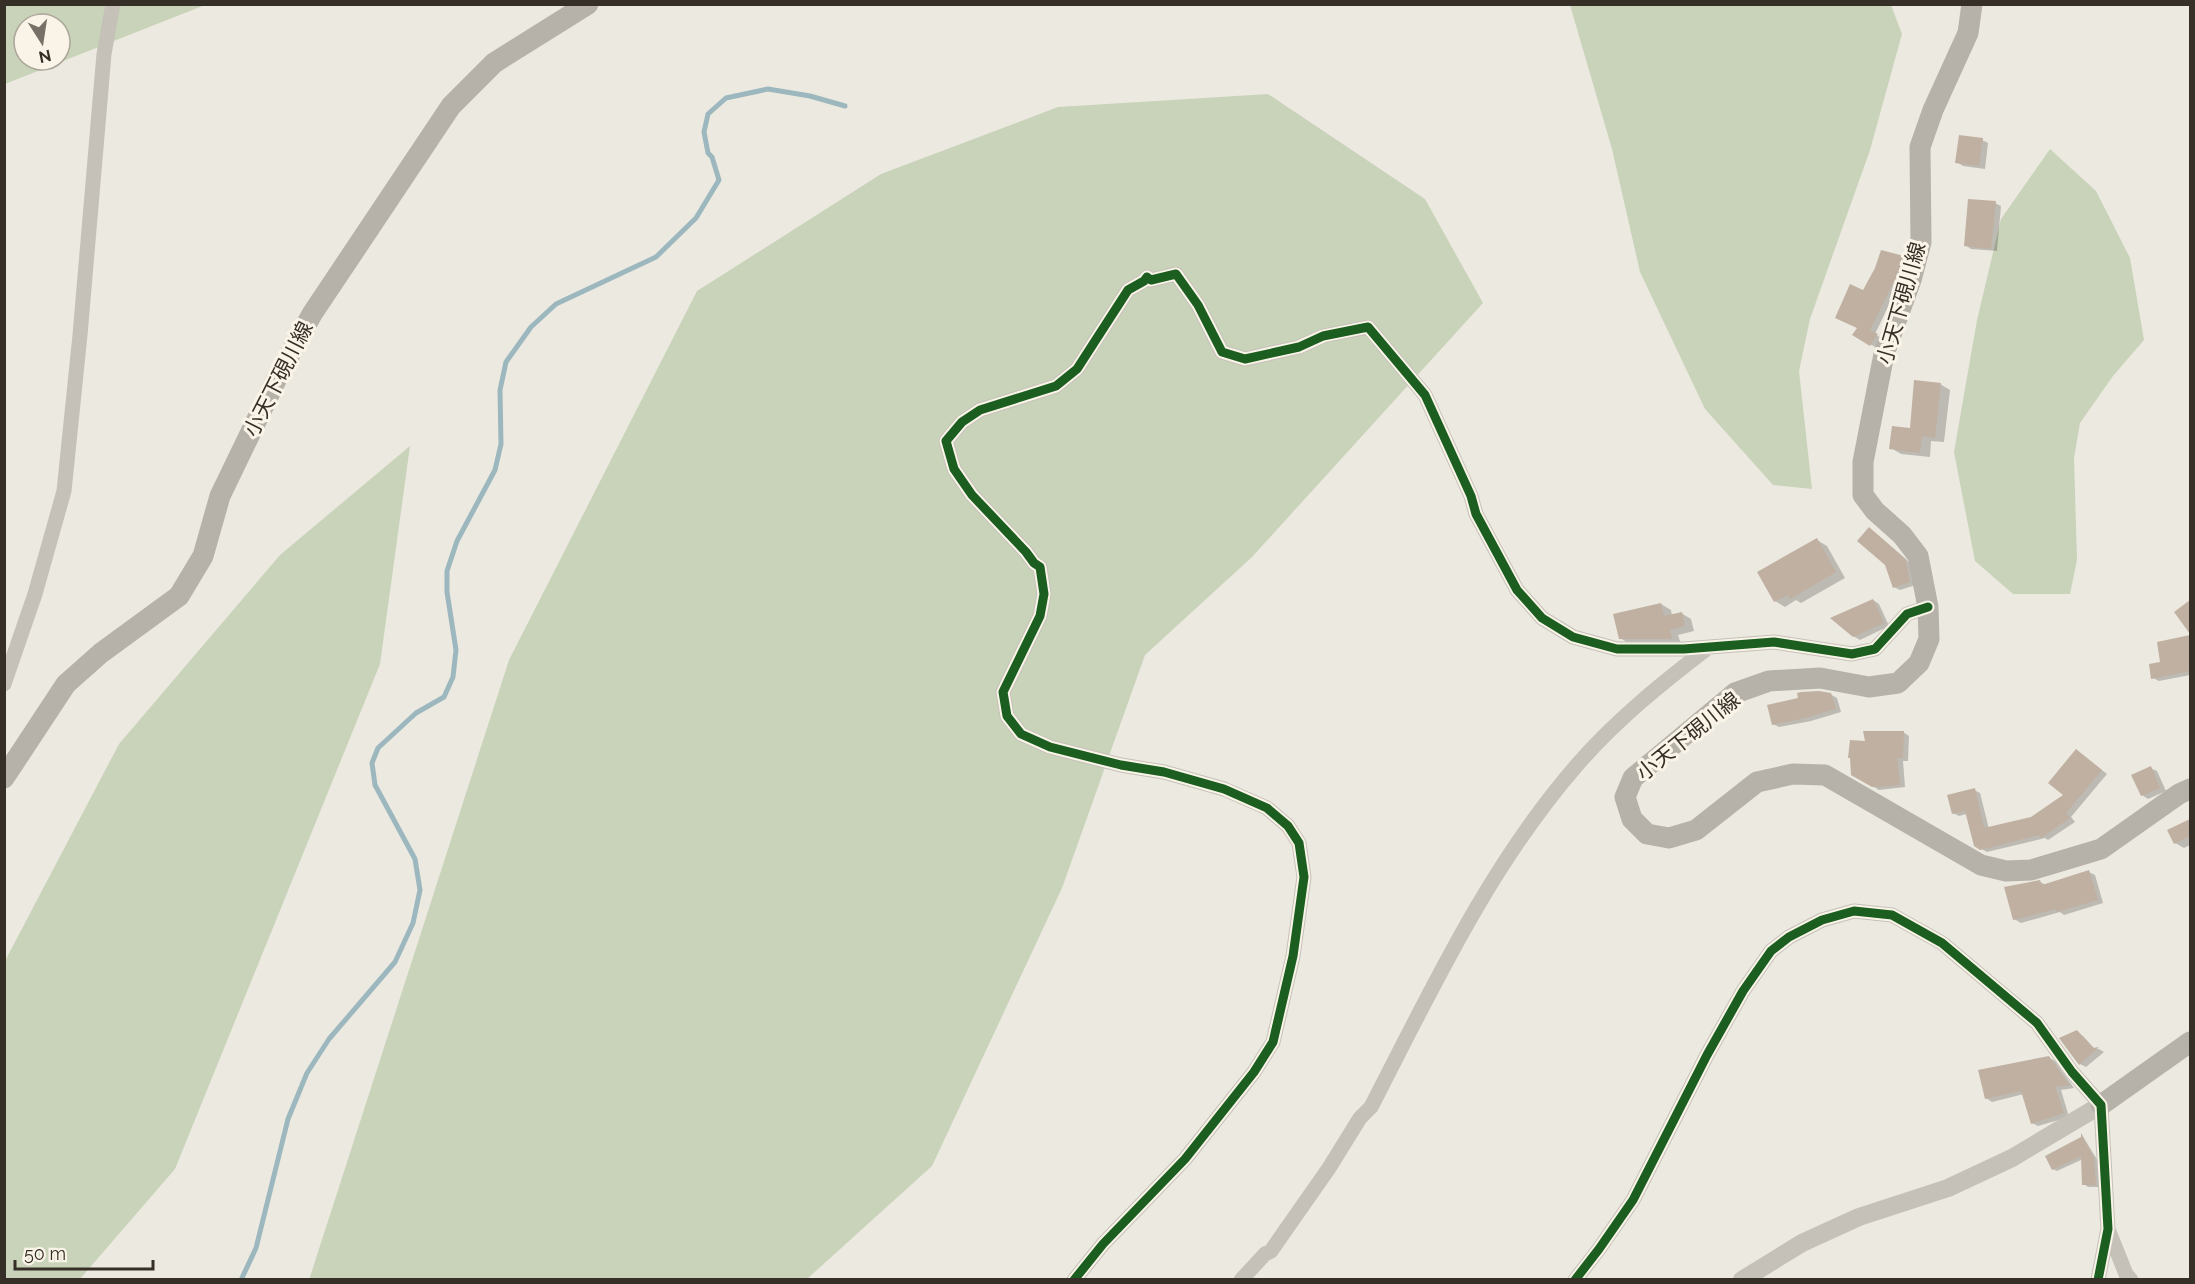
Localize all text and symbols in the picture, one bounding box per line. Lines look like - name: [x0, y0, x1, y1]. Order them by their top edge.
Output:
- north arrow: [12, 12, 72, 72]
- text: N: [37, 46, 53, 67]
- street label: 小天下硯川線: [1872, 239, 1930, 367]
- street label: 小天下硯川線: [238, 317, 318, 441]
- street label: 小天下硯川線: [1631, 687, 1745, 785]
- scale bar: [15, 1233, 153, 1271]
- text: 50 m: [24, 1243, 66, 1264]

